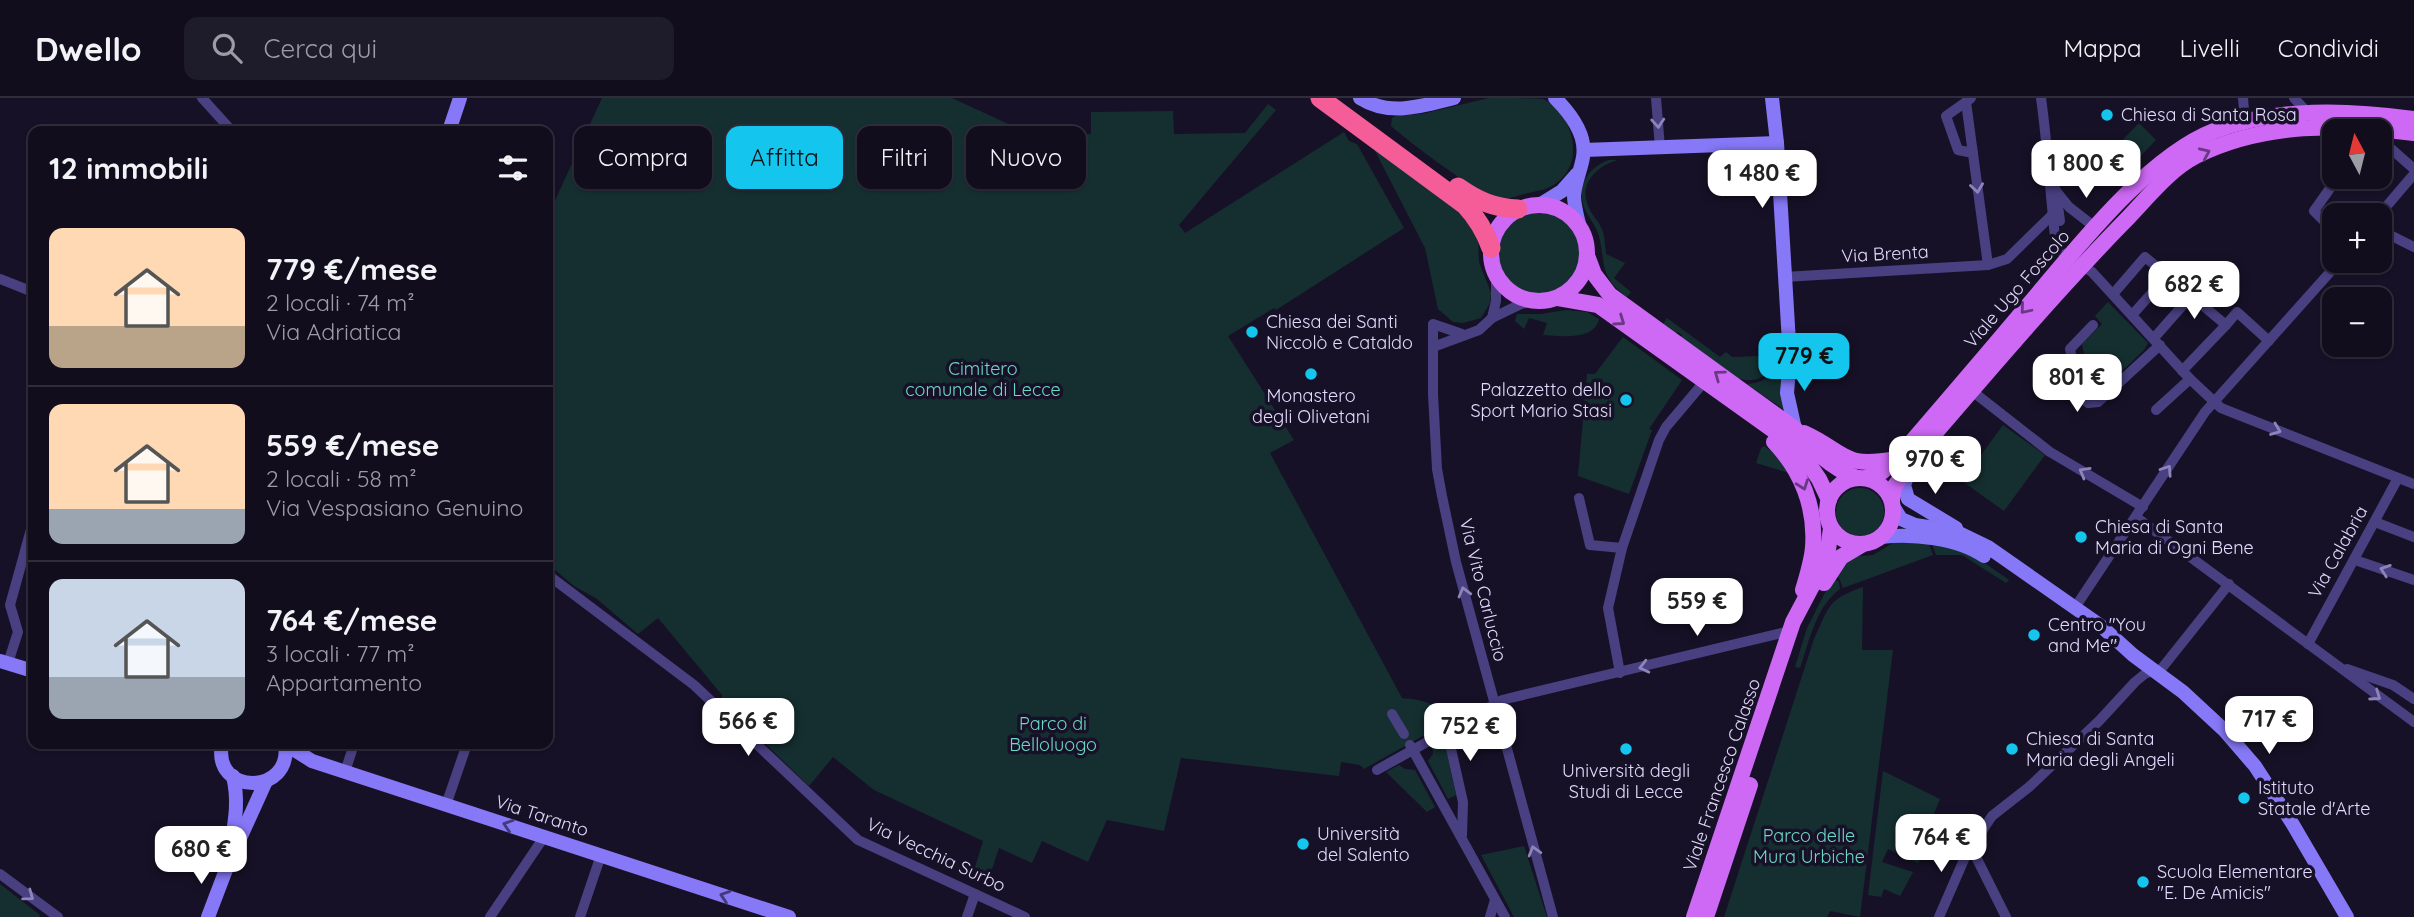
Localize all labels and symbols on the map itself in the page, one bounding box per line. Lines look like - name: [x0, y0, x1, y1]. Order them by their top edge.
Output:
- place label: Chiesa di Santa Rosa: [2121, 103, 2297, 126]
- marker: Chiesa di Santa Rosa: [2099, 107, 2115, 123]
- one-way arrow: [1650, 118, 1665, 129]
- north arrow: [2322, 119, 2392, 189]
- pin: 1 800 €: [2021, 140, 2151, 200]
- one-way arrow: [2198, 147, 2210, 161]
- pin: 1 480 €: [1697, 150, 1827, 210]
- one-way arrow: [1970, 182, 1985, 193]
- street label: Viale Ugo Foscolo: [1959, 225, 2074, 353]
- street label: Via Brenta: [1841, 240, 1929, 267]
- pin: 682 €: [2145, 262, 2243, 321]
- one-way arrow: [2021, 301, 2033, 314]
- place label: Chiesa dei Santi Niccolò e Cataldo: [1266, 310, 1413, 354]
- one-way arrow: [1612, 313, 1625, 325]
- marker: Chiesa dei Santi Niccolò e Cataldo: [1244, 324, 1260, 340]
- pin: 779 €: [1755, 334, 1853, 393]
- pin: 801 €: [2028, 354, 2126, 414]
- park label: Cimitero comunale di Lecce: [905, 357, 1061, 401]
- marker: Monastero degli Olivetani: [1303, 366, 1319, 382]
- one-way arrow: [1714, 371, 1727, 383]
- place label: Palazzetto dello Sport Mario Stasi: [1470, 378, 1612, 422]
- place label: Monastero degli Olivetani: [1252, 384, 1370, 428]
- marker: Palazzetto dello Sport Mario Stasi: [1618, 392, 1634, 408]
- one-way arrow: [2269, 421, 2281, 435]
- pin: 970 €: [1886, 436, 1984, 496]
- one-way arrow: [2158, 465, 2171, 478]
- one-way arrow: [2078, 467, 2091, 480]
- one-way arrow: [1795, 478, 1809, 490]
- street label: Via Calabria: [2303, 502, 2372, 602]
- place label: Chiesa di Santa Maria di Ogni Bene: [2095, 515, 2254, 559]
- street label: Via Vito Carluccio: [1455, 516, 1512, 664]
- marker: Chiesa di Santa Maria di Ogni Bene: [2073, 529, 2089, 545]
- one-way arrow: [2379, 563, 2391, 578]
- pin: 559 €: [1648, 578, 1746, 638]
- one-way arrow: [1458, 586, 1472, 598]
- place label: Centro "You and Me": [2048, 613, 2146, 657]
- marker: Centro "You and Me": [2026, 627, 2042, 643]
- one-way arrow: [1638, 659, 1650, 673]
- street label: Viale Francesco Calasso: [1678, 675, 1765, 874]
- one-way arrow: [2368, 688, 2381, 700]
- pin: 717 €: [2220, 696, 2318, 756]
- pin: 566 €: [699, 698, 797, 758]
- pin: 752 €: [1421, 704, 1519, 763]
- park label: Parco di Belloluogo: [1009, 712, 1097, 756]
- place label: Chiesa di Santa Maria degli Angeli: [2026, 727, 2175, 771]
- marker: Università degli Studi di Lecce: [1618, 741, 1634, 757]
- marker: Chiesa di Santa Maria degli Angeli: [2004, 741, 2020, 757]
- place label: Università degli Studi di Lecce: [1562, 759, 1690, 803]
- place label: Istituto Statale d'Arte: [2258, 776, 2370, 820]
- street label: Via Taranto: [493, 790, 592, 841]
- marker: Istituto Statale d'Arte: [2236, 790, 2252, 806]
- street label: Via Vecchia Surbo: [863, 812, 1009, 897]
- pin: 764 €: [1892, 814, 1990, 874]
- one-way arrow: [503, 819, 515, 833]
- place label: Università del Salento: [1317, 822, 1410, 866]
- park label: Parco delle Mura Urbiche: [1753, 824, 1865, 868]
- pin: 680 €: [152, 826, 250, 886]
- marker: Università del Salento: [1295, 836, 1311, 852]
- one-way arrow: [1528, 846, 1543, 858]
- place label: Scuola Elementare "E. De Amicis": [2157, 860, 2313, 904]
- marker: Scuola Elementare "E. De Amicis": [2135, 874, 2151, 890]
- one-way arrow: [21, 887, 34, 900]
- one-way arrow: [719, 890, 731, 904]

